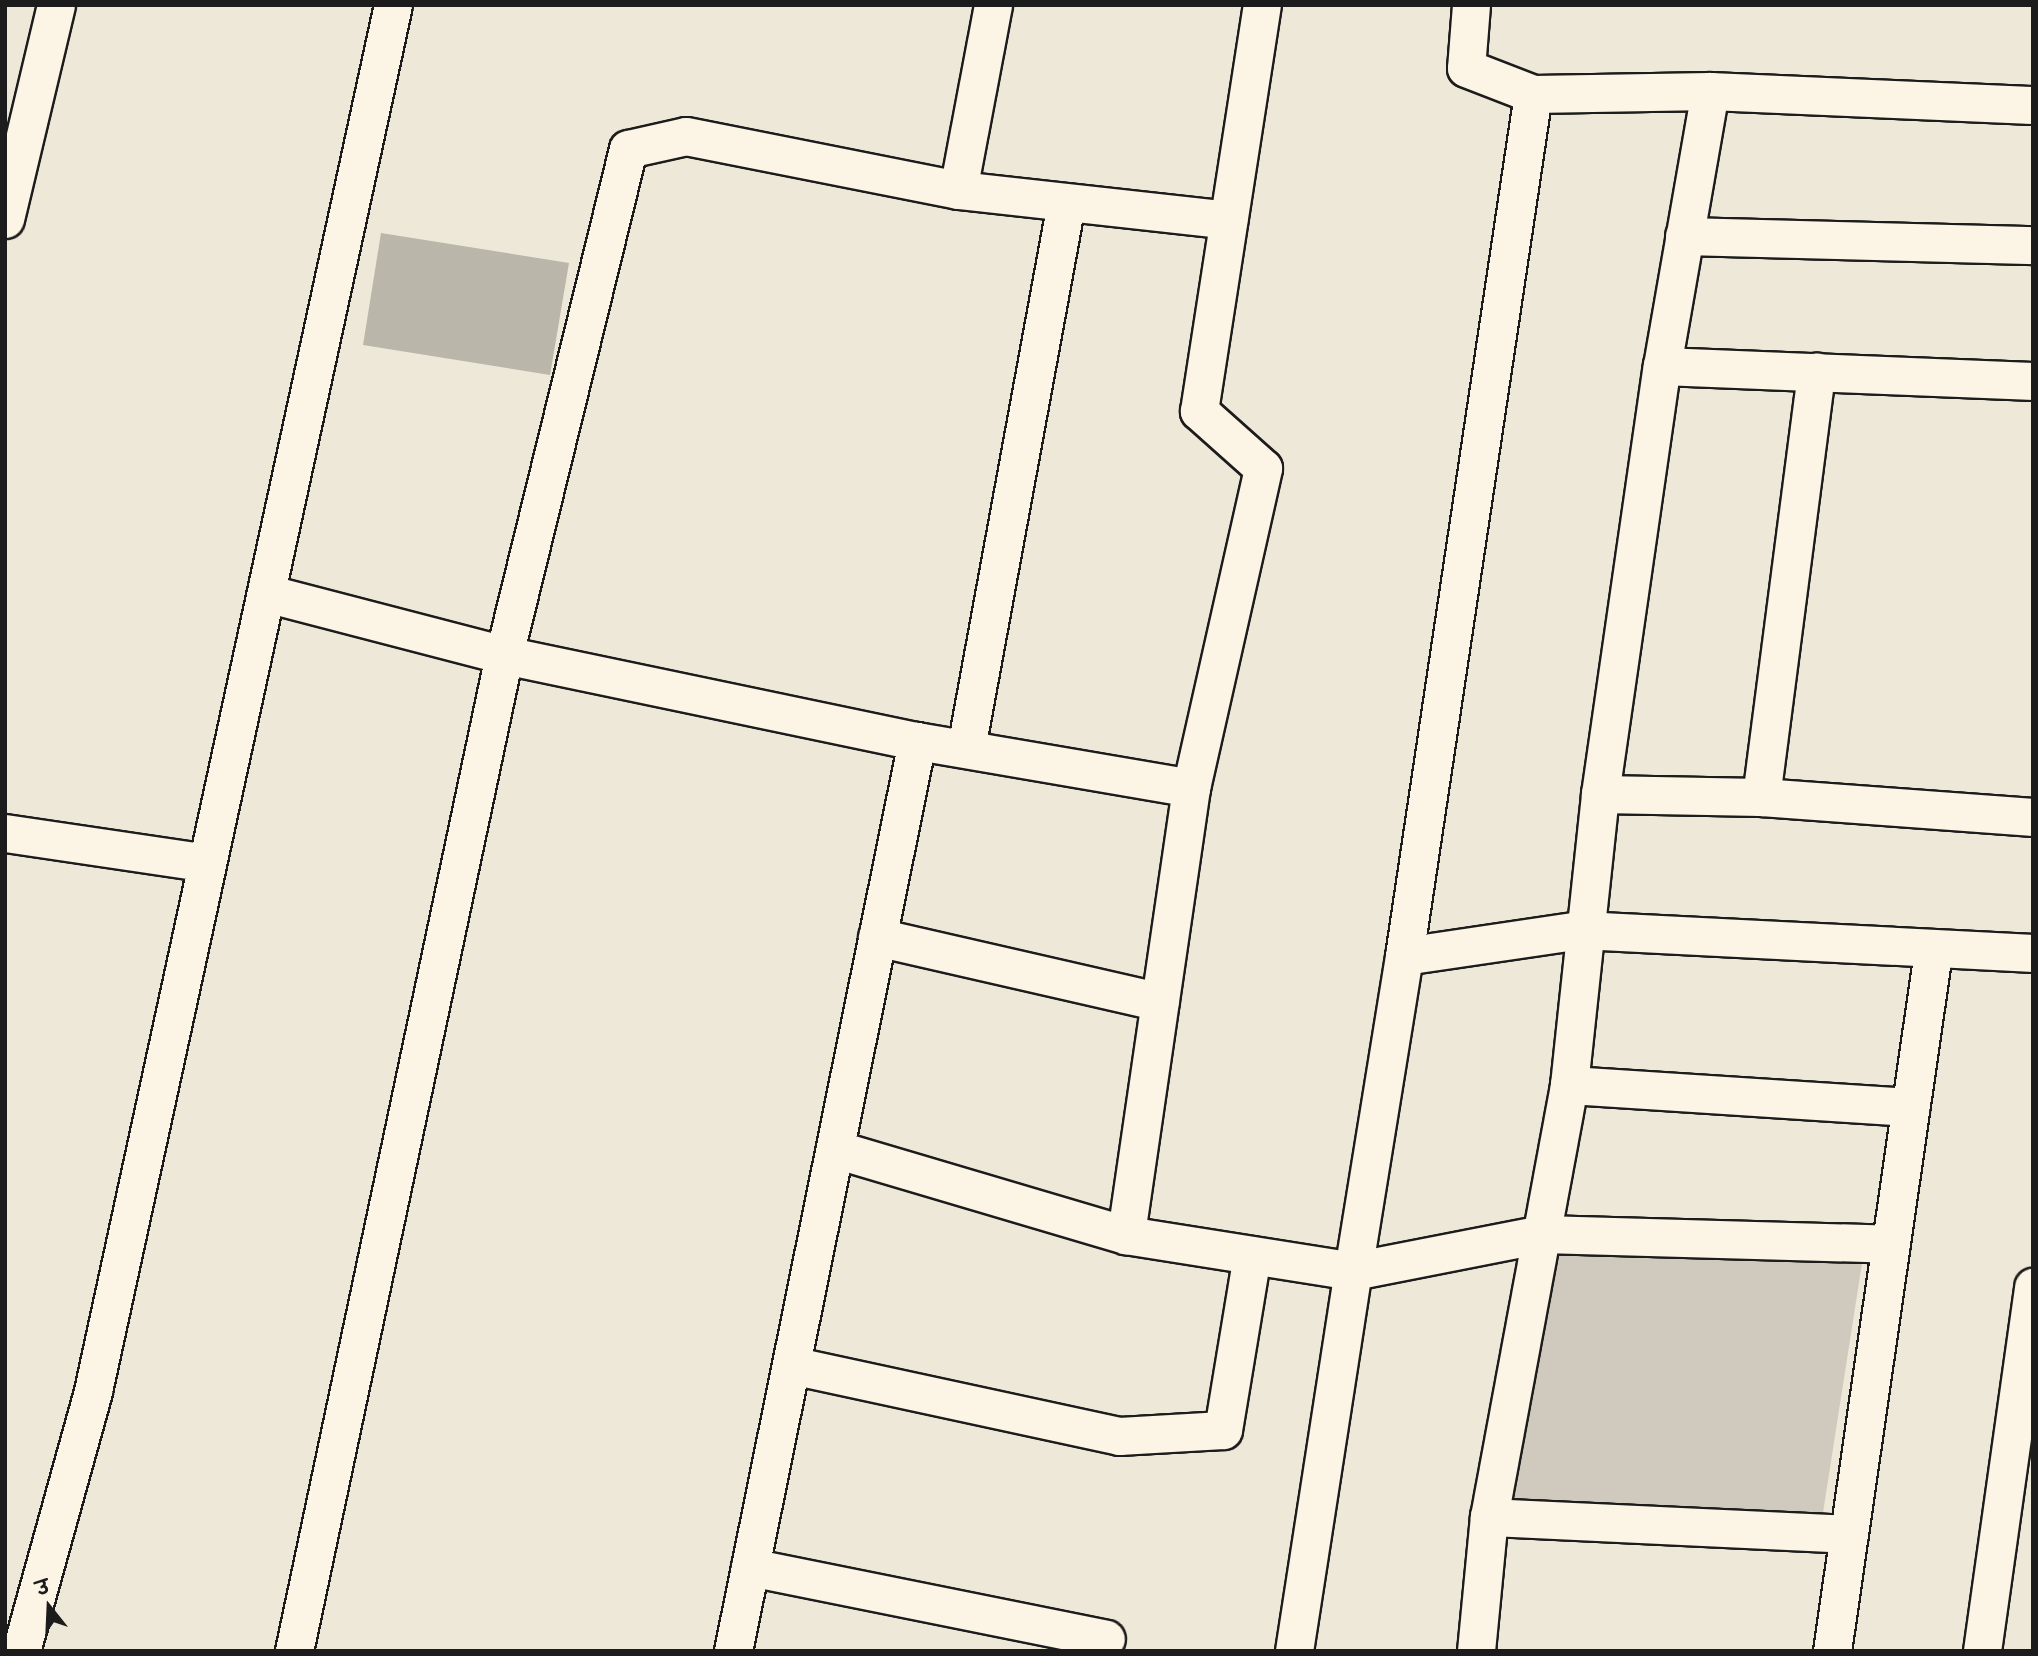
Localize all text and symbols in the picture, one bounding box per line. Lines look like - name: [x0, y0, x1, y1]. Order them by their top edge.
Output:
- north arrow: [14, 1572, 84, 1642]
- text: उ: [33, 1574, 52, 1600]

